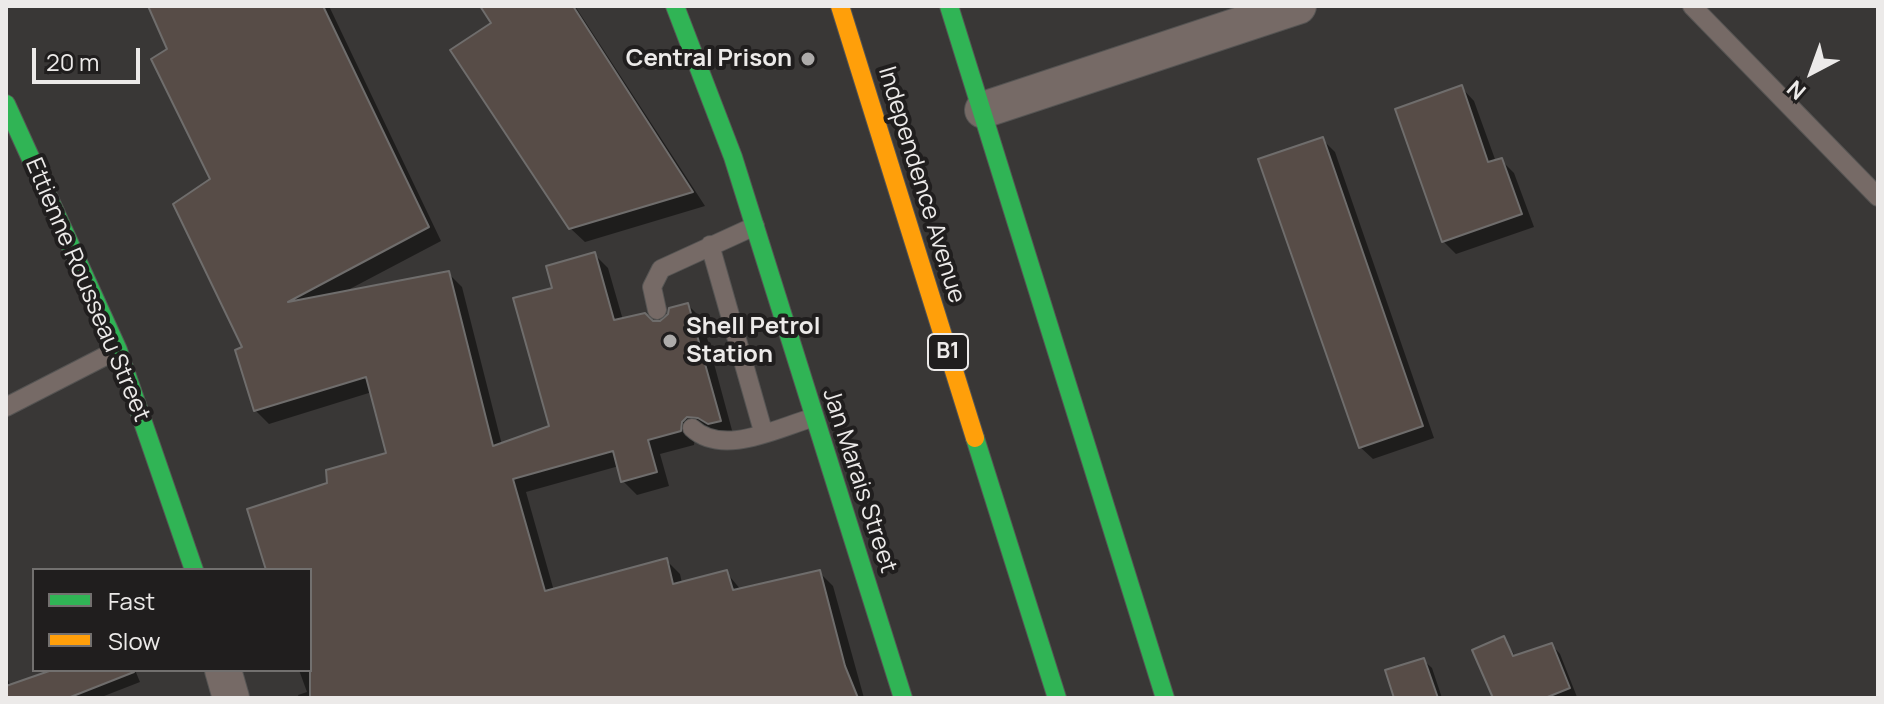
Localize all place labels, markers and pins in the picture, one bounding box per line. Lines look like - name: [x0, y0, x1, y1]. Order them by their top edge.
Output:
- place label: Central Prison: [626, 45, 792, 73]
- marker: Central Prison: [799, 50, 817, 68]
- place label: Shell Petrol Station: [686, 313, 820, 369]
- marker: Shell Petrol Station: [661, 332, 679, 350]

